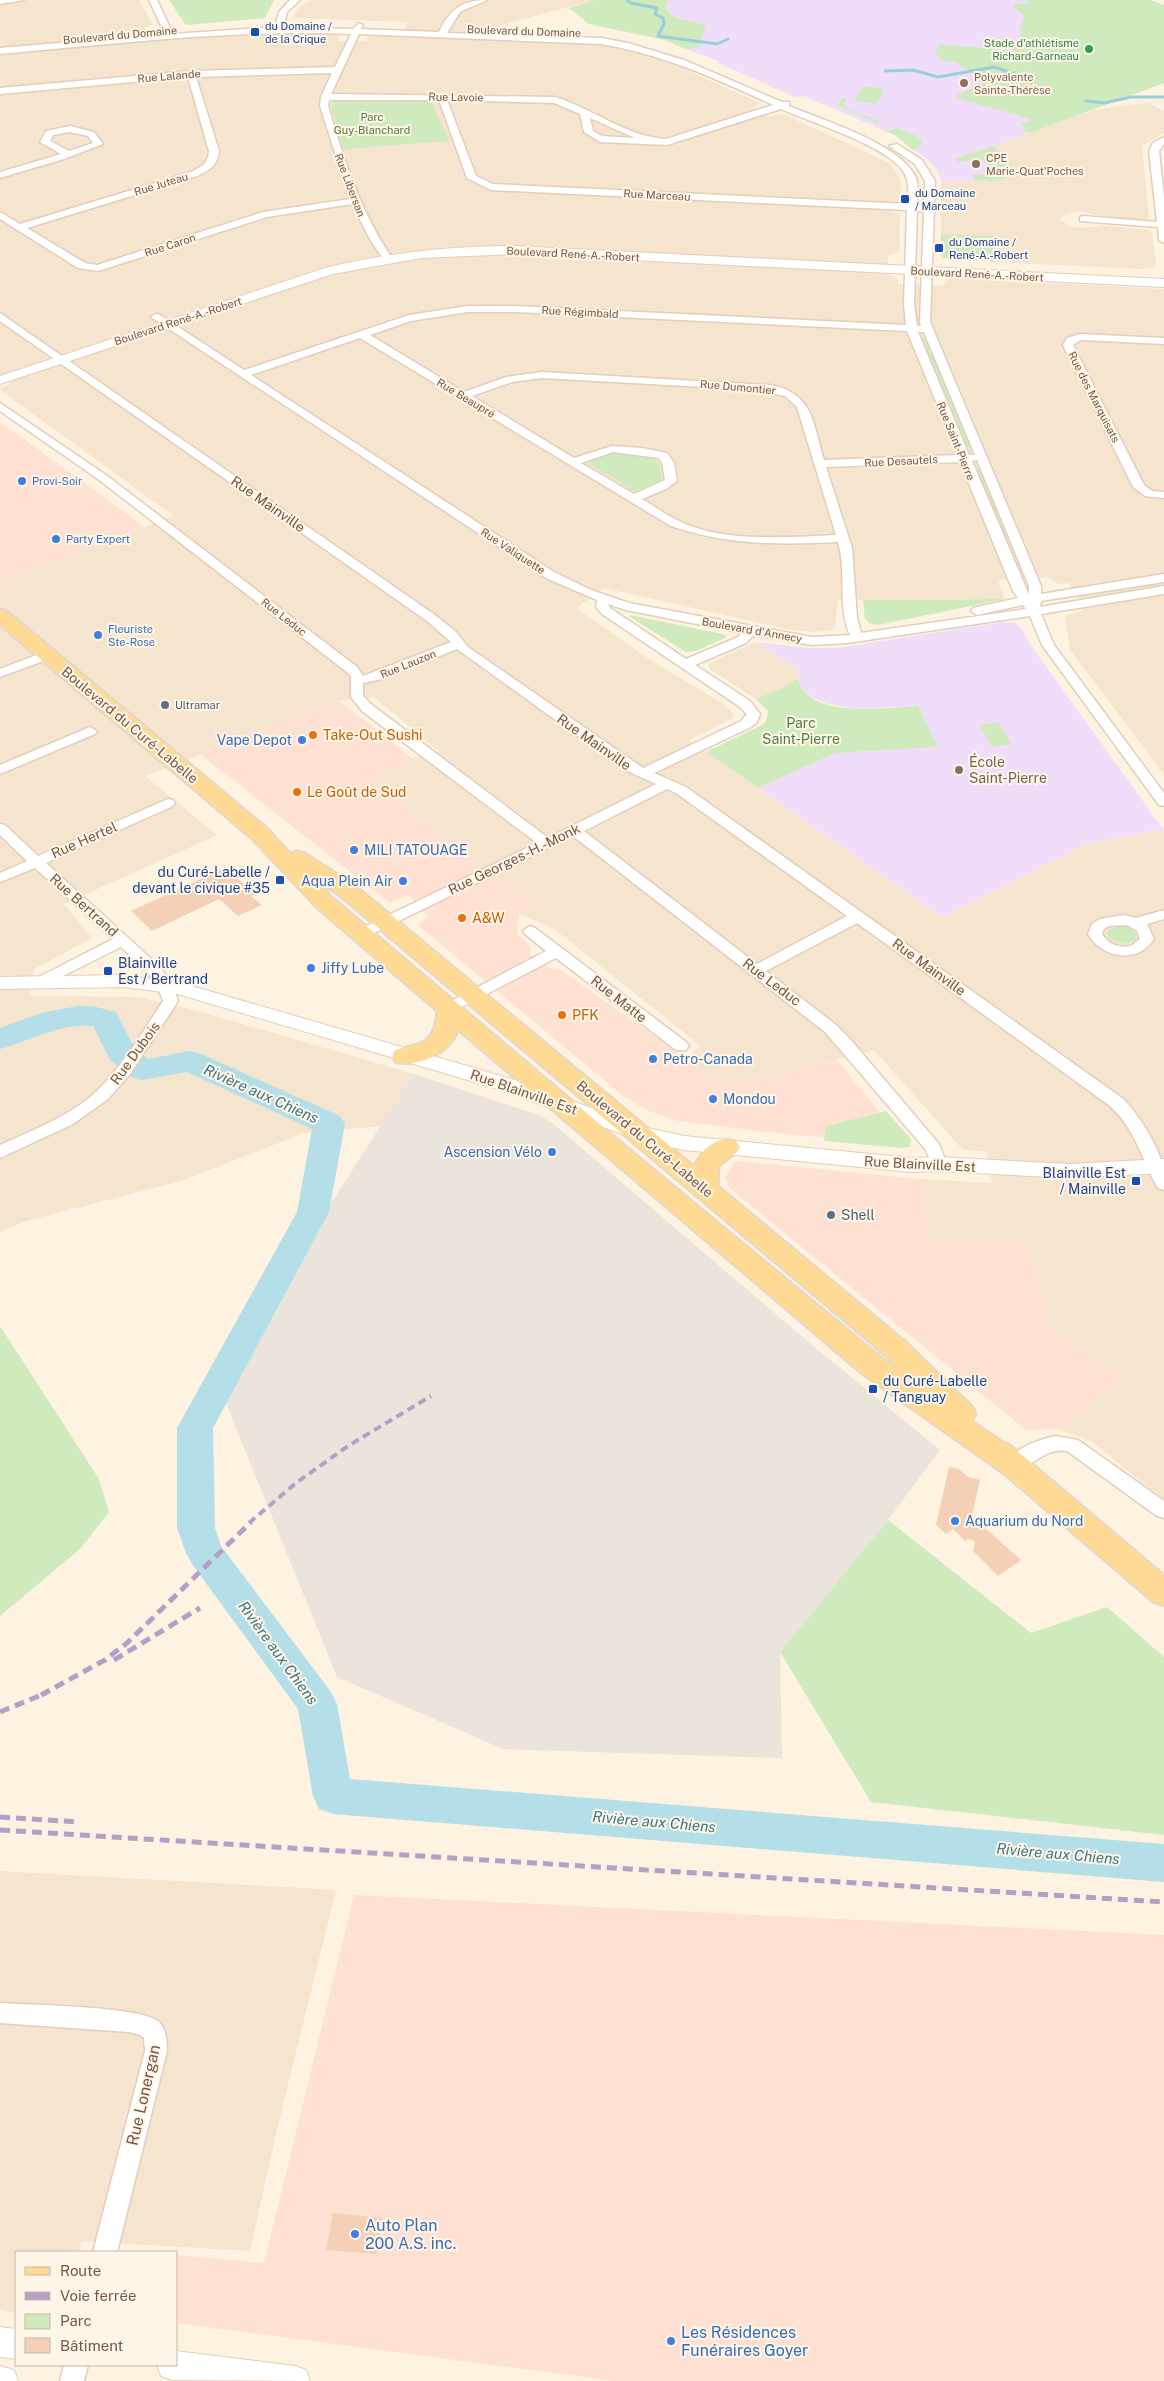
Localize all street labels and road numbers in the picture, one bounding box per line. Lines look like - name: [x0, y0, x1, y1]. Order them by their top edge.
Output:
- street label: Boulevard du Domaine: [467, 23, 581, 39]
- street label: Boulevard du Domaine: [62, 24, 178, 46]
- street label: Rue Lalande: [137, 67, 201, 85]
- street label: Rue Lavoie: [428, 91, 484, 103]
- street label: Rue Libersan: [332, 152, 368, 218]
- street label: Rue Juteau: [132, 170, 190, 198]
- street label: Rue Marceau: [623, 187, 691, 203]
- street label: Rue Caron: [143, 231, 197, 259]
- street label: Boulevard René-A.-Robert: [506, 245, 640, 263]
- street label: Boulevard René-A.-Robert: [910, 265, 1044, 283]
- street label: Boulevard René-A.-Robert: [113, 295, 243, 347]
- street label: Rue Régimbald: [541, 304, 619, 320]
- street label: Rue des Marquisats: [1066, 350, 1122, 445]
- street label: Rue Beaupré: [435, 376, 497, 420]
- street label: Rue Dumontier: [700, 378, 776, 396]
- street label: Rue Saint-Pierre: [935, 400, 977, 482]
- street label: Rue Desautels: [864, 453, 938, 469]
- street label: Rue Mainville: [228, 473, 308, 535]
- street label: Rue Valiquette: [479, 526, 547, 576]
- street label: Rue Leduc: [259, 596, 309, 638]
- street label: Boulevard d'Annecy: [701, 615, 803, 645]
- street label: Rue Lauzon: [378, 647, 438, 681]
- street label: Boulevard du Curé-Labelle: [59, 663, 201, 787]
- street label: Rue Mainville: [554, 711, 634, 773]
- street label: Rue Hertel: [49, 818, 119, 862]
- street label: Rue Georges-H.-Monk: [445, 820, 583, 898]
- street label: Rue Bertrand: [47, 870, 121, 940]
- street label: Rue Mainville: [889, 935, 969, 999]
- street label: Rue Leduc: [740, 955, 804, 1009]
- street label: Rue Matte: [588, 972, 650, 1026]
- street label: Rue Dubois: [107, 1019, 163, 1087]
- street label: Rue Blainville Est: [468, 1066, 580, 1118]
- street label: Boulevard du Curé-Labelle: [574, 1077, 716, 1201]
- street label: Rue Blainville Est: [864, 1153, 976, 1175]
- street label: Rue Lonergan: [123, 2043, 164, 2147]

